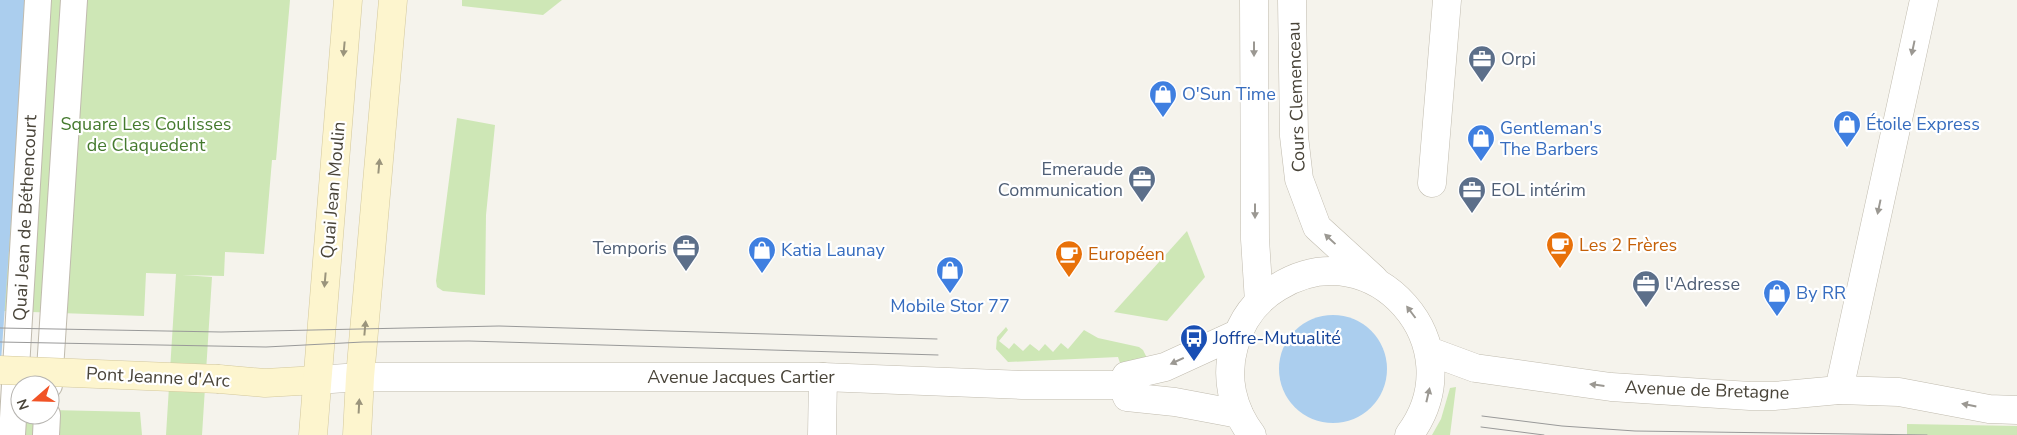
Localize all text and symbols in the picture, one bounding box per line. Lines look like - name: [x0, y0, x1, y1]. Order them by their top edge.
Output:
- street label: Cours Clemenceau: [1281, 21, 1311, 173]
- one-way arrow: [1909, 40, 1917, 55]
- one-way arrow: [340, 41, 348, 57]
- one-way arrow: [1250, 41, 1258, 57]
- office icon: Orpi: [1467, 44, 1497, 83]
- place label: Orpi: [1501, 47, 1536, 71]
- shop icon: O'Sun Time: [1148, 79, 1178, 118]
- place label: O'Sun Time: [1182, 82, 1276, 106]
- shop icon: Étoile Express: [1832, 109, 1862, 148]
- park label: Square Les Coulisses de Claquedent: [61, 112, 231, 157]
- place label: Étoile Express: [1866, 112, 1980, 136]
- street label: Quai Jean de Béthencourt: [8, 114, 42, 322]
- place label: Gentleman's The Barbers: [1500, 116, 1602, 161]
- street label: Quai Jean Moulin: [315, 121, 351, 259]
- shop icon: Gentleman's The Barbers: [1466, 123, 1496, 162]
- place label: Emeraude Communication: [998, 157, 1123, 202]
- one-way arrow: [375, 158, 383, 174]
- office icon: Emeraude Communication: [1127, 164, 1157, 203]
- office icon: EOL intérim: [1457, 175, 1487, 214]
- place label: EOL intérim: [1491, 178, 1586, 202]
- one-way arrow: [1875, 199, 1883, 215]
- one-way arrow: [1251, 203, 1259, 219]
- cafe icon: Les 2 Frères: [1545, 230, 1575, 269]
- office icon: Temporis: [671, 233, 701, 272]
- one-way arrow: [1324, 233, 1336, 245]
- place label: Les 2 Frères: [1579, 233, 1677, 257]
- shop icon: Katia Launay: [747, 235, 777, 274]
- place label: Temporis: [593, 236, 667, 260]
- place label: Katia Launay: [781, 238, 886, 262]
- cafe icon: Européen: [1054, 239, 1084, 278]
- place label: Européen: [1088, 242, 1165, 266]
- shop icon: Mobile Stor 77: [935, 255, 965, 294]
- office icon: l'Adresse: [1631, 269, 1661, 308]
- place label: l'Adresse: [1665, 272, 1740, 296]
- one-way arrow: [321, 273, 329, 289]
- shop icon: By RR: [1762, 278, 1792, 317]
- place label: By RR: [1796, 281, 1846, 305]
- place label: Mobile Stor 77: [890, 294, 1010, 318]
- one-way arrow: [1405, 306, 1416, 319]
- one-way arrow: [361, 320, 369, 336]
- bus stop icon: Joffre-Mutualité: [1179, 323, 1209, 362]
- place label: Joffre-Mutualité: [1212, 326, 1341, 350]
- one-way arrow: [1170, 358, 1184, 366]
- street label: Pont Jeanne d'Arc: [85, 361, 231, 393]
- street label: Avenue Jacques Cartier: [647, 365, 835, 389]
- north arrow: [10, 375, 60, 425]
- street label: Avenue de Bretagne: [1624, 375, 1790, 405]
- one-way arrow: [1589, 381, 1605, 389]
- one-way arrow: [1424, 388, 1432, 403]
- text: N: [13, 396, 34, 412]
- one-way arrow: [355, 398, 363, 414]
- one-way arrow: [1960, 400, 1976, 408]

